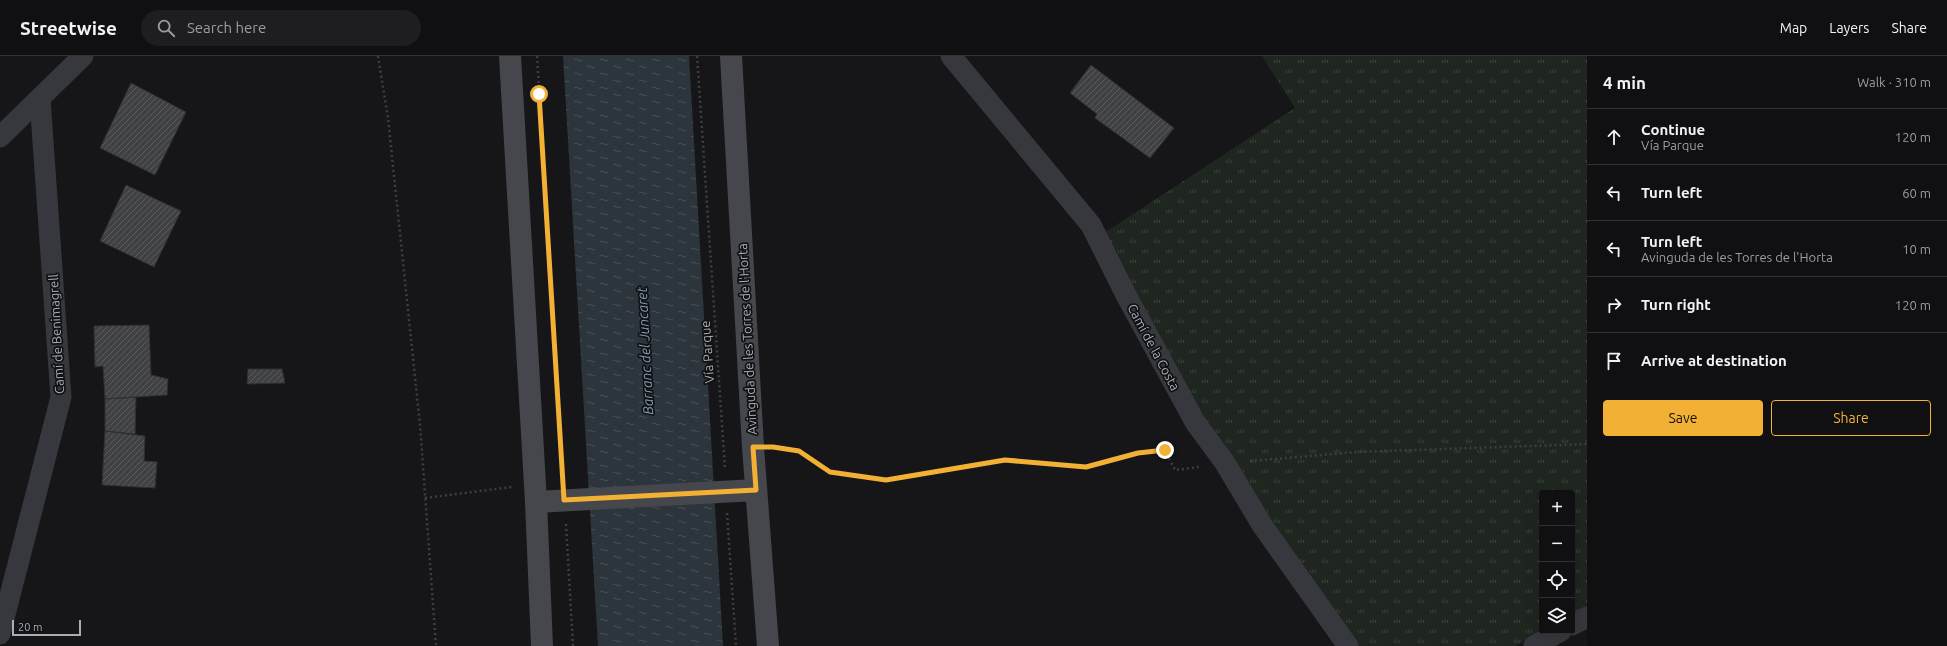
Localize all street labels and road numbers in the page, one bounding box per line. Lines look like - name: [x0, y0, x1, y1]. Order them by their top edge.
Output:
- street label: Avinguda de les Torres de l'Horta: [735, 243, 759, 435]
- street label: Camí de Benimagrell: [46, 273, 66, 394]
- street label: Camí de la Costa: [1125, 301, 1183, 393]
- street label: Vía Parque: [698, 320, 716, 384]

